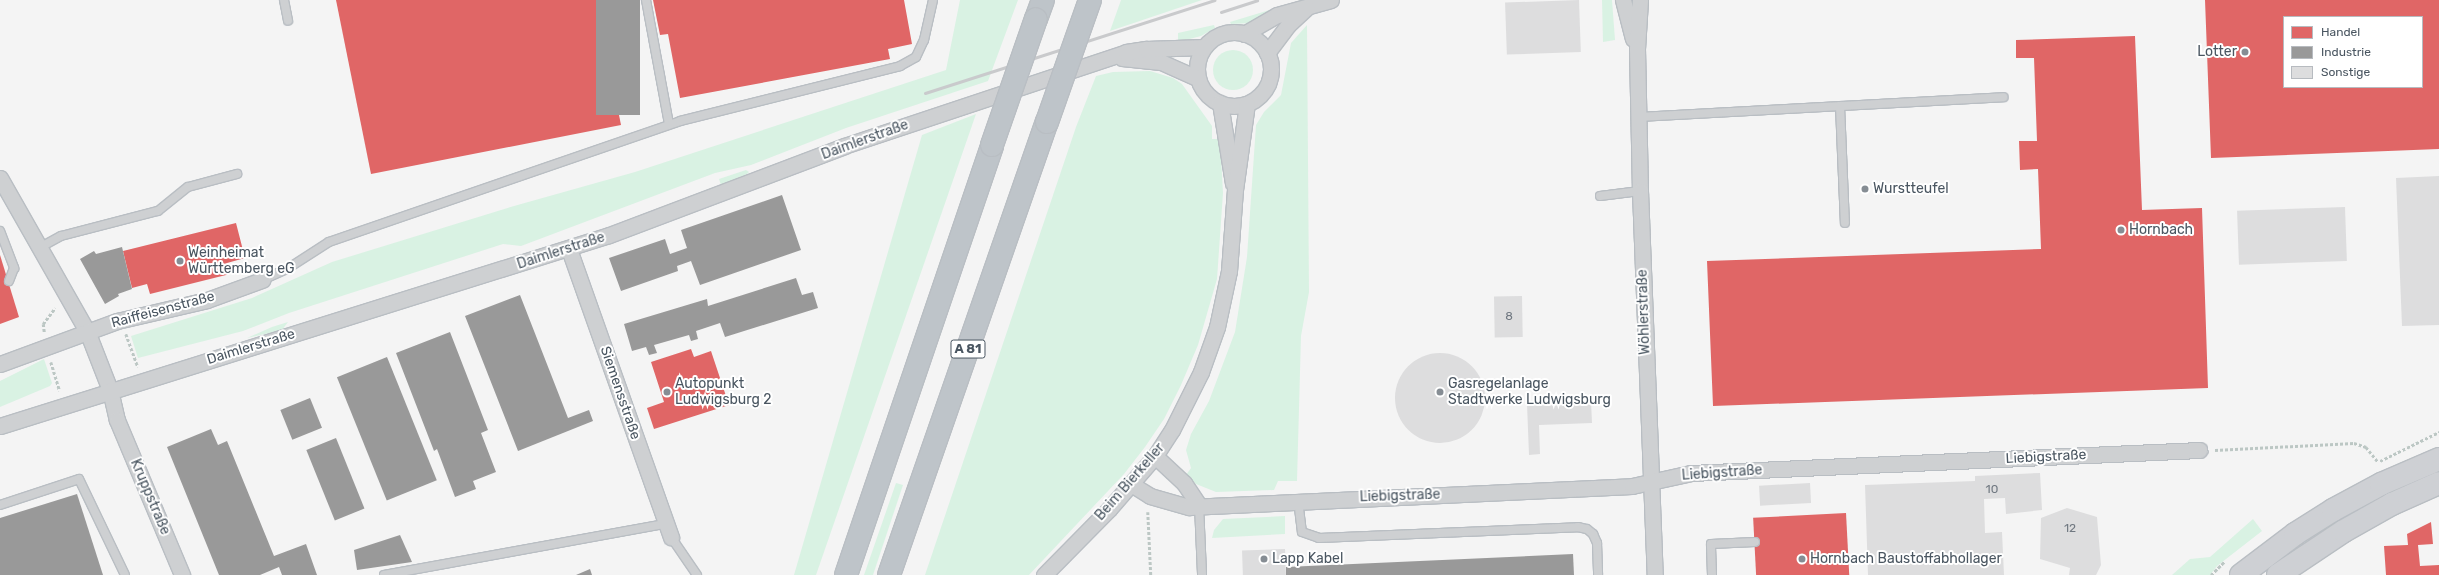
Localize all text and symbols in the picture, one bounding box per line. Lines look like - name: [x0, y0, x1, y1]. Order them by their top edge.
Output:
- legend: [2283, 16, 2423, 88]
- text: Handel: [2321, 25, 2360, 39]
- place label: Lotter: [2197, 44, 2237, 60]
- text: Industrie: [2321, 45, 2371, 59]
- marker: Lotter: [2240, 47, 2250, 57]
- text: Sonstige: [2321, 65, 2370, 79]
- street label: Daimlerstraße: [819, 116, 911, 164]
- place label: Wurstteufel: [1873, 181, 1949, 197]
- marker: Wurstteufel: [1860, 184, 1870, 194]
- place label: Hornbach: [2129, 222, 2193, 238]
- marker: Hornbach: [2116, 225, 2126, 235]
- street label: Daimlerstraße: [515, 229, 607, 273]
- place label: Weinheimat Württemberg eG: [188, 245, 295, 278]
- marker: Weinheimat Württemberg eG: [175, 256, 185, 266]
- street label: Wöhlerstraße: [1634, 269, 1654, 355]
- street label: Raiffeisenstraße: [110, 288, 216, 332]
- house number: 8: [1505, 310, 1513, 324]
- street label: Daimlerstraße: [205, 326, 297, 368]
- road number: A 81: [950, 338, 986, 360]
- street label: Siemensstraße: [596, 344, 644, 442]
- place label: Autopunkt Ludwigsburg 2: [675, 376, 771, 408]
- place label: Gasregelanlage Stadtwerke Ludwigsburg: [1448, 376, 1611, 408]
- marker: Autopunkt Ludwigsburg 2: [662, 387, 672, 397]
- marker: Gasregelanlage Stadtwerke Ludwigsburg: [1435, 387, 1445, 397]
- street label: Beim Bierkeller: [1092, 440, 1168, 524]
- street label: Liebigstraße: [2005, 446, 2087, 468]
- street label: Kruppstraße: [127, 457, 173, 537]
- street label: Liebigstraße: [1681, 462, 1763, 484]
- house number: 10: [1986, 483, 1998, 497]
- street label: Liebigstraße: [1359, 486, 1441, 506]
- house number: 12: [2064, 522, 2076, 536]
- place label: Lapp Kabel: [1272, 551, 1343, 567]
- place label: Hornbach Baustoffabhollager: [1810, 551, 2002, 567]
- marker: Lapp Kabel: [1259, 554, 1269, 564]
- marker: Hornbach Baustoffabhollager: [1797, 554, 1807, 564]

